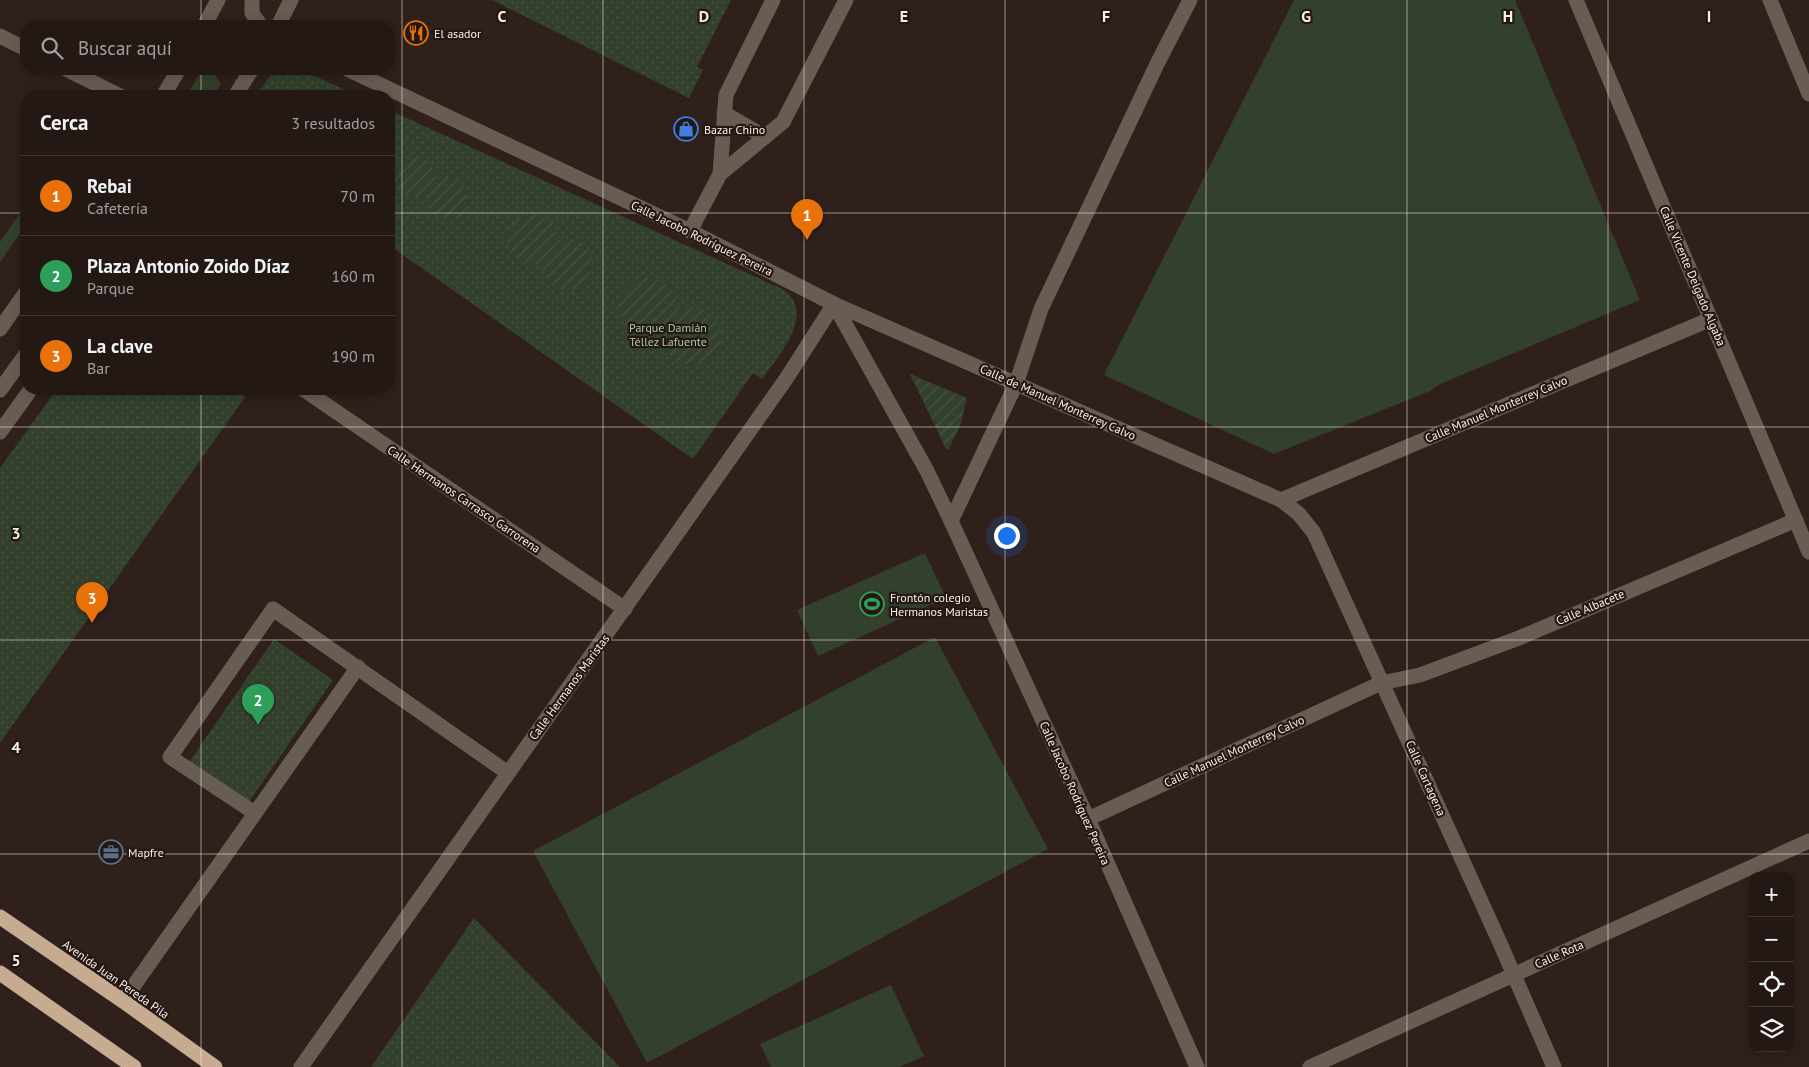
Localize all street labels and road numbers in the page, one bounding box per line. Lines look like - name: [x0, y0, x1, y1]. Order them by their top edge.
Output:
- street label: Calle Jacobo Rodríguez Pereira: [629, 197, 775, 279]
- street label: Calle Vicente Delgado Algaba: [1657, 204, 1729, 348]
- street label: Calle de Manuel Monterrey Calvo: [978, 361, 1138, 443]
- street label: Calle Manuel Monterrey Calvo: [1423, 372, 1569, 446]
- street label: Calle Hermanos Carrasco Garrorena: [385, 442, 543, 556]
- street label: Calle Albacete: [1554, 586, 1626, 628]
- street label: Calle Hermanos Maristas: [526, 631, 612, 743]
- street label: Calle Manuel Monterrey Calvo: [1161, 712, 1307, 790]
- street label: Calle Jacobo Rodríguez Pereira: [1036, 719, 1114, 867]
- street label: Calle Cartagena: [1403, 738, 1449, 818]
- street label: Avenida Juan Pereda Pila: [60, 936, 172, 1022]
- street label: Calle Rota: [1532, 937, 1586, 971]

